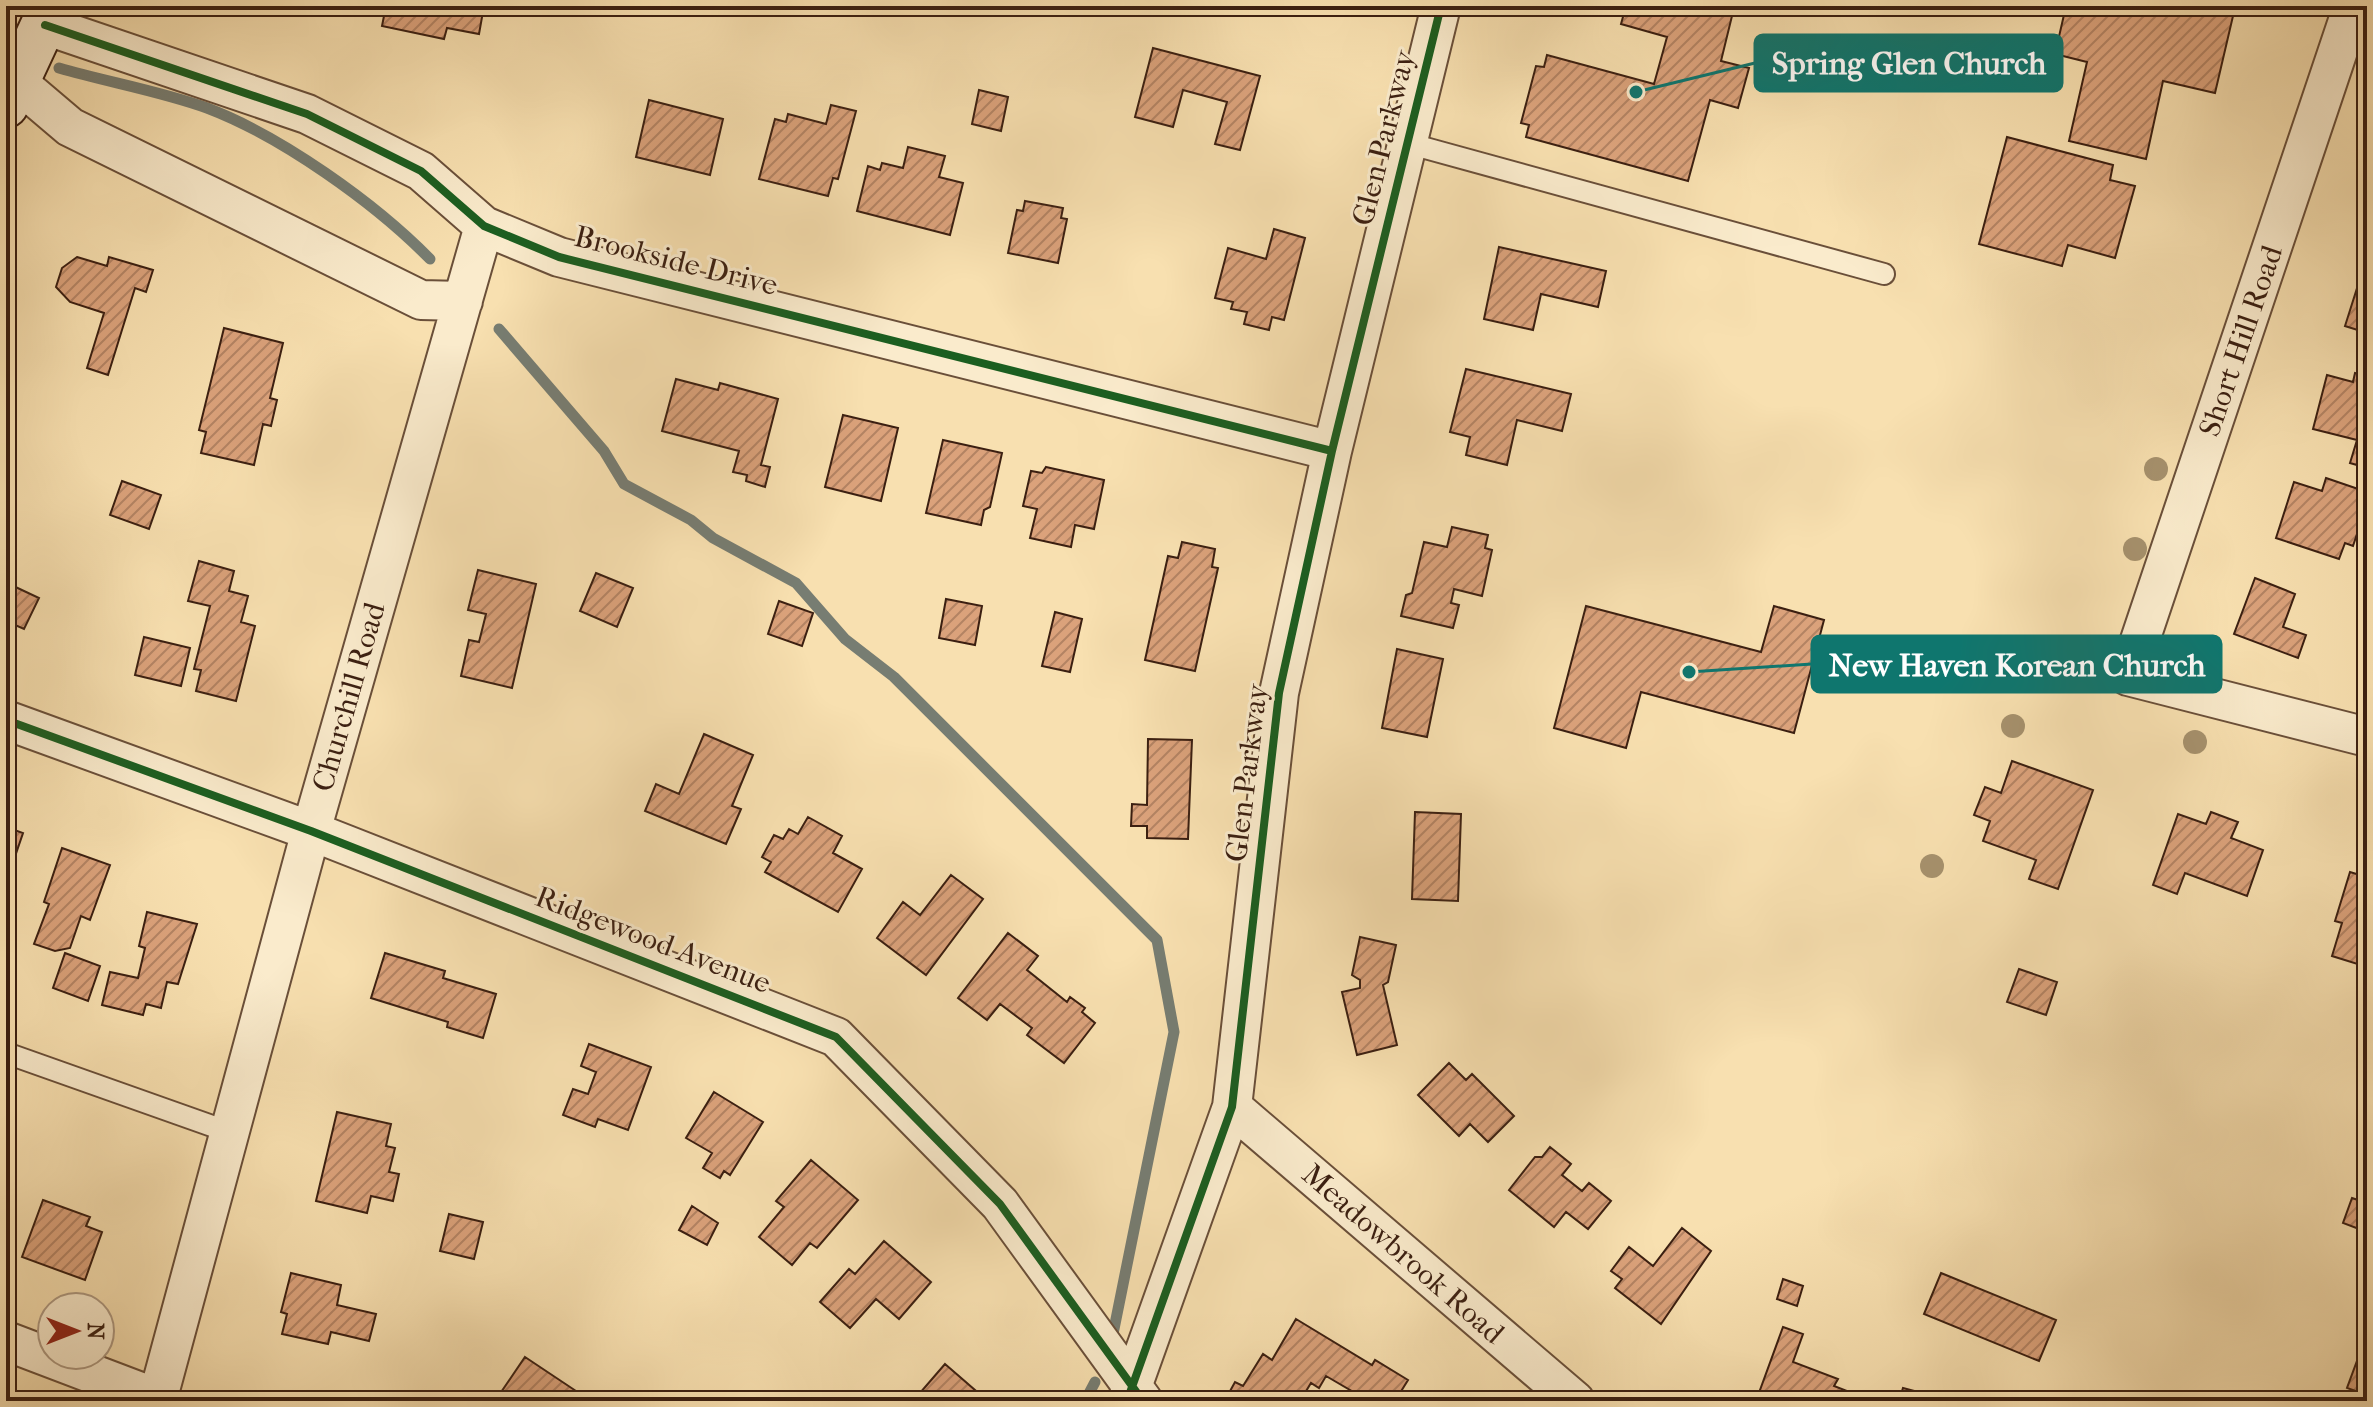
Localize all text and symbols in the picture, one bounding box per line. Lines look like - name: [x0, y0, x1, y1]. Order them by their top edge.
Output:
- callout: Spring Glen Church: [1755, 35, 2062, 91]
- text: Spring Glen Church: [1772, 45, 2047, 82]
- street label: Glen Parkway: [1345, 46, 1423, 229]
- street label: Brookside Drive: [571, 219, 781, 303]
- street label: Short Hill Road: [2192, 240, 2290, 441]
- street label: Churchill Road: [305, 598, 393, 796]
- callout: New Haven Korean Church: [1812, 636, 2221, 692]
- text: New Haven Korean Church: [1829, 647, 2207, 684]
- street label: Glen Parkway: [1219, 681, 1275, 864]
- street label: Ridgewood Avenue: [530, 879, 776, 1001]
- street label: Meadowbrook Road: [1295, 1157, 1512, 1352]
- north arrow: [36, 1291, 116, 1371]
- text: N: [82, 1323, 108, 1340]

